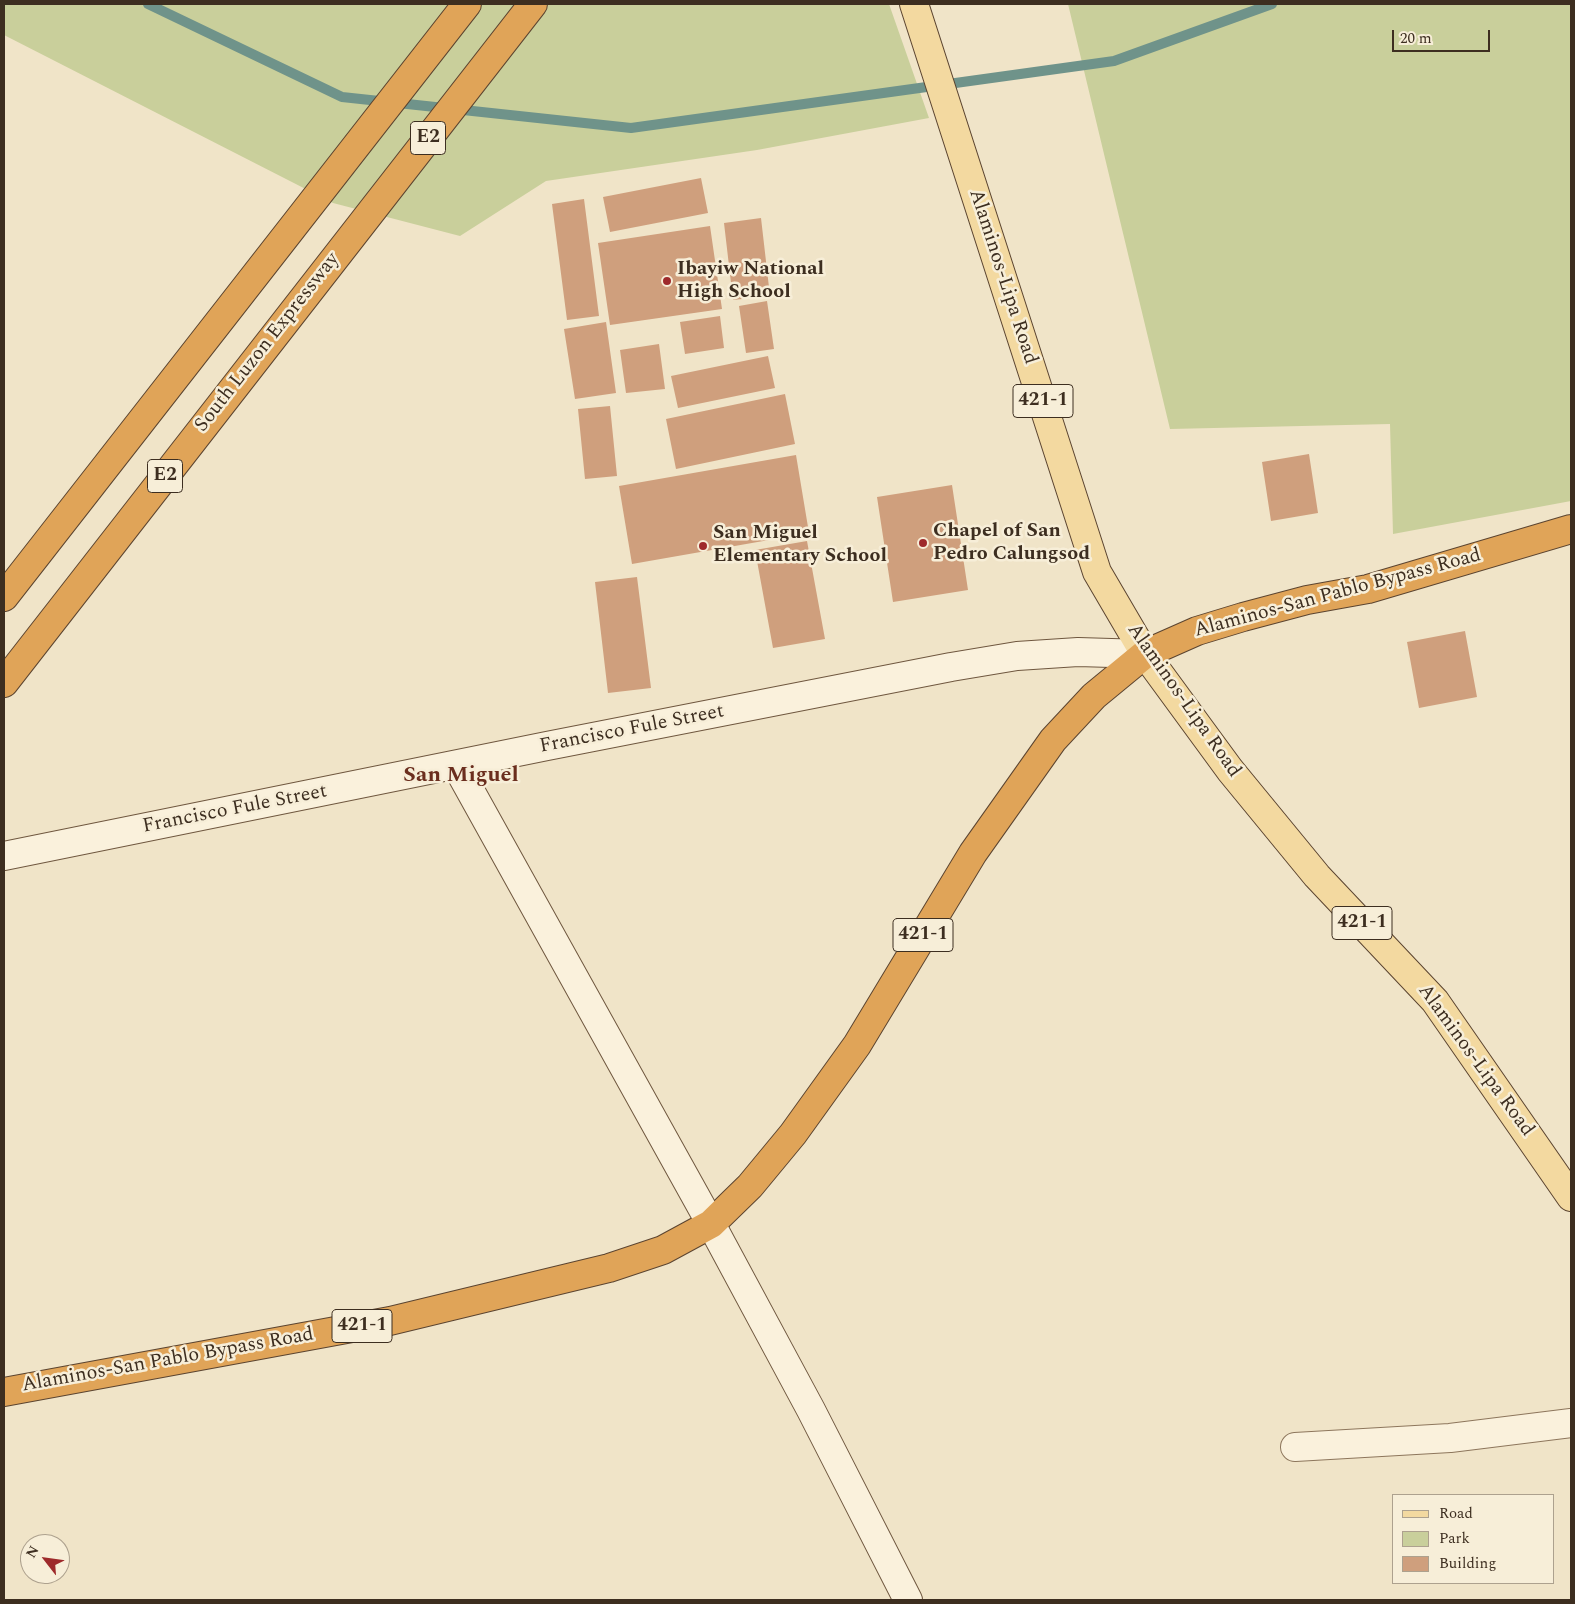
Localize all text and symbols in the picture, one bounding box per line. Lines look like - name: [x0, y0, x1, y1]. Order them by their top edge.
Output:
- scale bar: [1395, 20, 1492, 52]
- text: 20 m: [1400, 27, 1432, 50]
- road number: E2: [410, 122, 446, 154]
- street label: Alaminos-Lipa Road: [962, 186, 1042, 368]
- street label: South Luzon Expressway: [191, 249, 345, 437]
- place label: Ibayiw National High School: [677, 258, 824, 305]
- marker: Ibayiw National High School: [661, 275, 673, 287]
- road number: 421-1: [1013, 384, 1073, 418]
- road number: E2: [148, 460, 182, 492]
- place label: Chapel of San Pedro Calungsod: [933, 520, 1090, 567]
- place label: San Miguel Elementary School: [713, 522, 887, 569]
- marker: Chapel of San Pedro Calungsod: [917, 537, 929, 549]
- marker: San Miguel Elementary School: [697, 540, 709, 552]
- street label: Alaminos-San Pablo Bypass Road: [1192, 544, 1484, 644]
- street label: Alaminos-Lipa Road: [1121, 619, 1245, 783]
- street label: Francisco Fule Street: [538, 700, 726, 760]
- district label: San Miguel: [403, 764, 519, 790]
- street label: Francisco Fule Street: [141, 780, 329, 840]
- road number: 421-1: [1332, 906, 1392, 940]
- road number: 421-1: [893, 918, 953, 952]
- street label: Alaminos-Lipa Road: [1412, 980, 1538, 1142]
- road number: 421-1: [332, 1310, 392, 1342]
- street label: Alaminos-San Pablo Bypass Road: [20, 1323, 316, 1399]
- legend: [1392, 1494, 1555, 1584]
- text: Road: [1439, 1502, 1473, 1525]
- text: Park: [1439, 1527, 1470, 1550]
- north arrow: [20, 1534, 70, 1584]
- text: N: [20, 1542, 44, 1562]
- text: Building: [1439, 1552, 1496, 1575]

